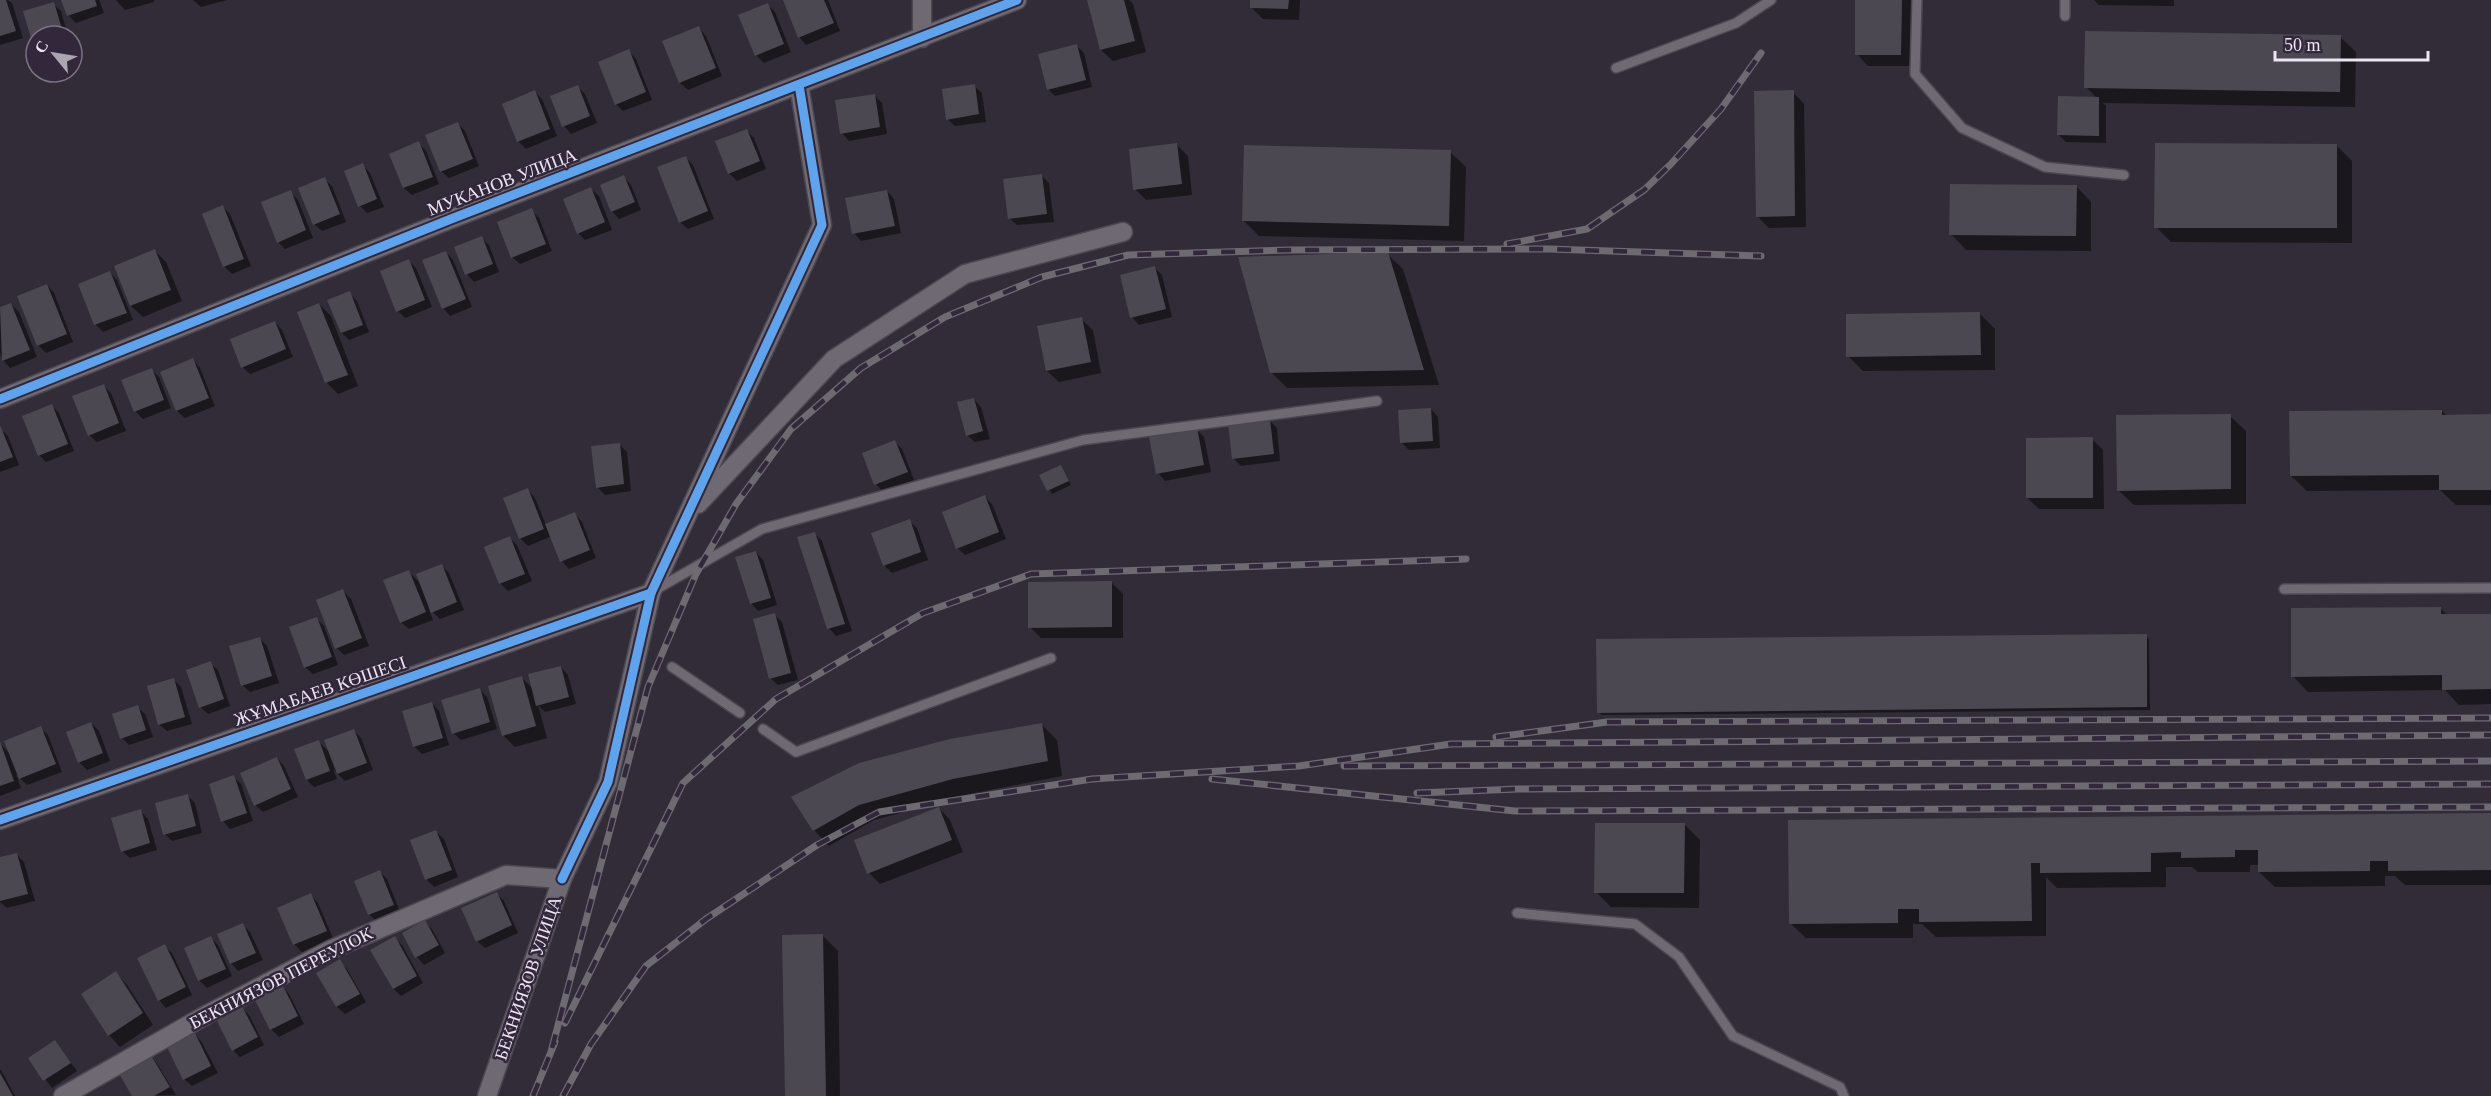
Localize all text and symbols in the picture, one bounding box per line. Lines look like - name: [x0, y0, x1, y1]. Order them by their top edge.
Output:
- north arrow: [24, 24, 84, 84]
- scale bar: [2275, 24, 2428, 62]
- text: 50 m: [2284, 35, 2321, 55]
- text: С: [31, 37, 52, 56]
- street label: МУКАНОВ УЛИЦА: [425, 144, 579, 220]
- street label: ЖҰМАБАЕВ КӨШЕСІ: [231, 652, 409, 730]
- street label: БЕКНИЯЗОВ УЛИЦА: [491, 894, 565, 1062]
- street label: БЕКНИЯЗОВ ПЕРЕУЛОК: [186, 923, 377, 1033]

